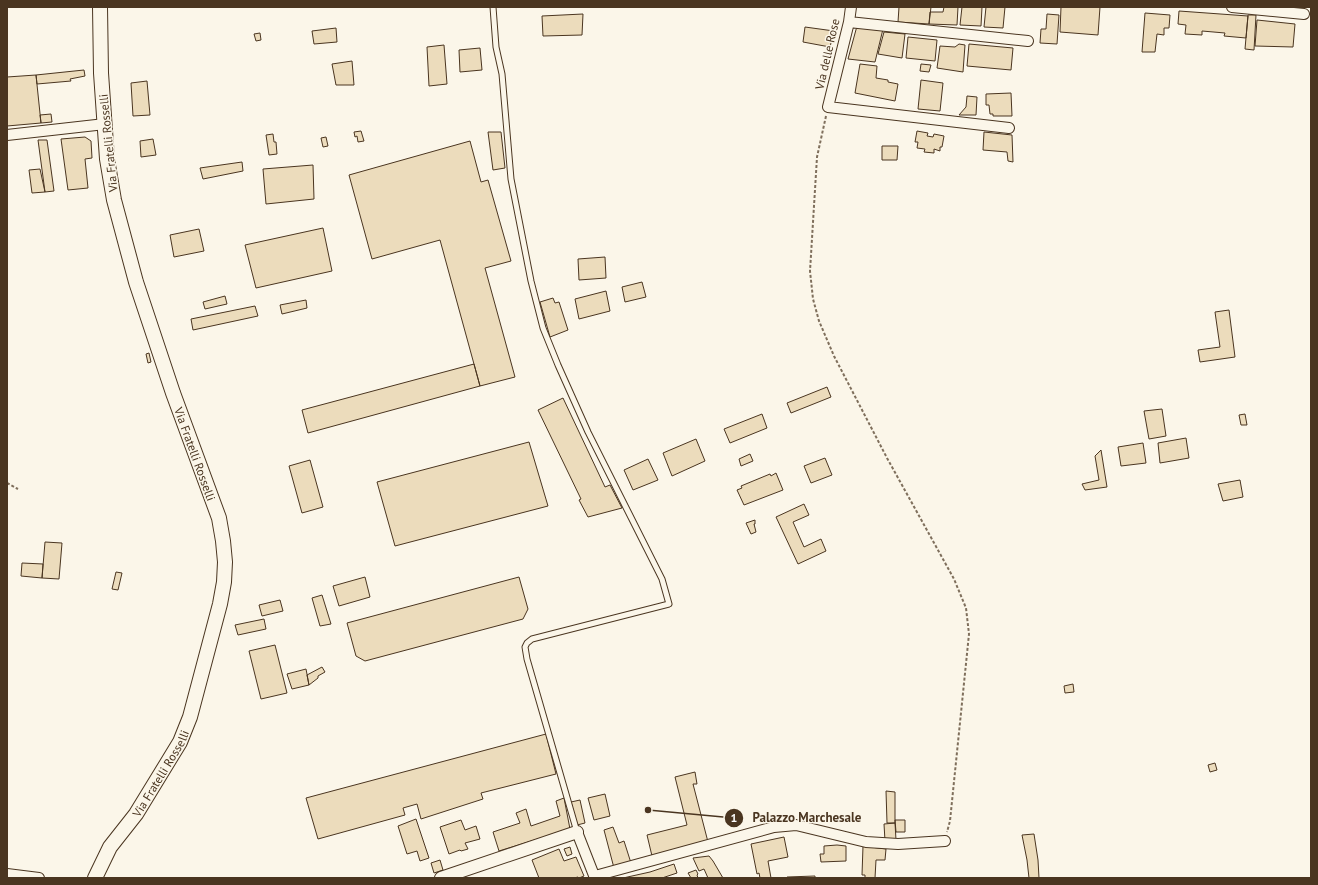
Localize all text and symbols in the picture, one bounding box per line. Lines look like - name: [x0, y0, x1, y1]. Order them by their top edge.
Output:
- street label: Via delle Rose: [811, 17, 842, 92]
- street label: Via Fratelli Rosselli: [95, 93, 121, 194]
- street label: Via Fratelli Rosselli: [171, 404, 219, 503]
- street label: Via Fratelli Rosselli: [128, 728, 192, 820]
- callout: Palazzo Marchesale: [724, 805, 869, 830]
- text: Palazzo Marchesale: [753, 809, 862, 826]
- text: 1: [731, 810, 737, 825]

